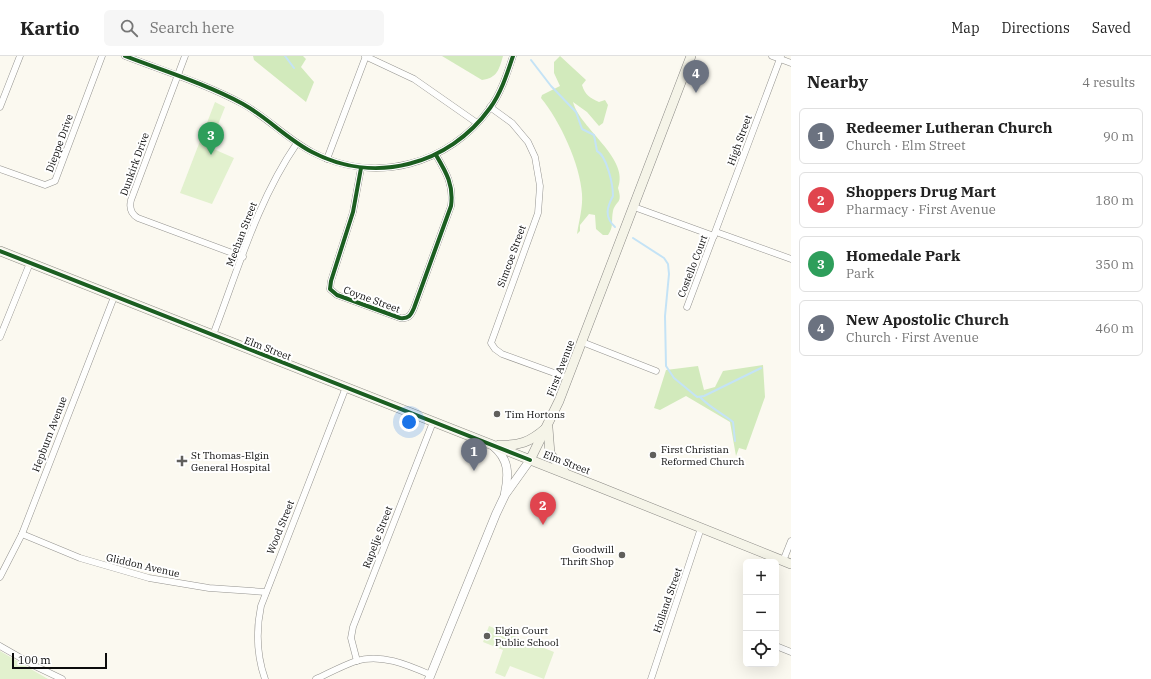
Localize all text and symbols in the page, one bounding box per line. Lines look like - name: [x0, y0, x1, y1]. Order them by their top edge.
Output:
- search box: [104, 10, 384, 46]
- text: Kartio: [20, 16, 80, 40]
- icon: search: [118, 17, 140, 39]
- text: Search here: [150, 18, 234, 37]
- text: Map: [951, 19, 980, 37]
- text: Directions: [1002, 19, 1070, 37]
- text: Saved: [1092, 19, 1131, 37]
- pin: 4: [683, 60, 709, 93]
- text: Nearby: [807, 71, 868, 93]
- text: 4 results: [1082, 74, 1135, 91]
- street label: Dieppe Drive: [43, 112, 76, 174]
- street label: High Street: [724, 113, 755, 167]
- text: Redeemer Lutheran Church: [846, 118, 1052, 137]
- pin: 3: [198, 122, 224, 155]
- text: 1: [817, 128, 825, 145]
- text: 90 m: [1103, 128, 1134, 145]
- street label: Dunkirk Drive: [117, 131, 152, 198]
- text: Church · Elm Street: [846, 137, 966, 154]
- text: Shoppers Drug Mart: [846, 182, 996, 201]
- text: 2: [817, 192, 825, 209]
- text: 180 m: [1095, 192, 1134, 209]
- street label: Meehan Street: [223, 200, 260, 268]
- text: Pharmacy · First Avenue: [846, 201, 996, 218]
- street label: Simcoe Street: [494, 223, 529, 289]
- street label: Costello Court: [675, 233, 711, 299]
- text: Homedale Park: [846, 246, 960, 265]
- text: 3: [817, 256, 825, 273]
- text: 350 m: [1095, 256, 1134, 273]
- text: Park: [846, 265, 874, 282]
- street label: Coyne Street: [342, 283, 402, 316]
- text: New Apostolic Church: [846, 310, 1009, 329]
- text: 4: [817, 320, 825, 337]
- text: 460 m: [1095, 320, 1134, 337]
- text: Church · First Avenue: [846, 329, 979, 346]
- street label: Elm Street: [242, 334, 294, 364]
- street label: First Avenue: [544, 338, 577, 398]
- street label: Hepburn Avenue: [29, 395, 70, 474]
- place label: Tim Hortons: [505, 408, 565, 421]
- marker: Tim Hortons: [492, 409, 502, 419]
- your location: [399, 412, 419, 432]
- pin: 1: [461, 438, 487, 471]
- place label: First Christian Reformed Church: [661, 443, 745, 468]
- street label: Elm Street: [541, 448, 593, 478]
- place label: St Thomas-Elgin General Hospital: [191, 449, 270, 474]
- marker: First Christian Reformed Church: [648, 450, 658, 460]
- marker: St Thomas-Elgin General Hospital: [176, 455, 188, 467]
- pin: 2: [530, 492, 556, 525]
- street label: Wood Street: [264, 498, 297, 556]
- street label: Rapelje Street: [360, 504, 395, 570]
- place label: Goodwill Thrift Shop: [561, 543, 614, 568]
- marker: Goodwill Thrift Shop: [617, 550, 627, 560]
- street label: Gliddon Avenue: [105, 551, 181, 580]
- map controls: [743, 559, 779, 667]
- button: +: [743, 559, 779, 595]
- street label: Holland Street: [650, 566, 685, 634]
- button: −: [743, 595, 779, 631]
- place label: Elgin Court Public School: [495, 624, 559, 649]
- marker: Elgin Court Public School: [482, 631, 492, 641]
- button: locate: [743, 631, 779, 667]
- scale bar: [12, 651, 107, 670]
- text: 100 m: [18, 653, 51, 667]

